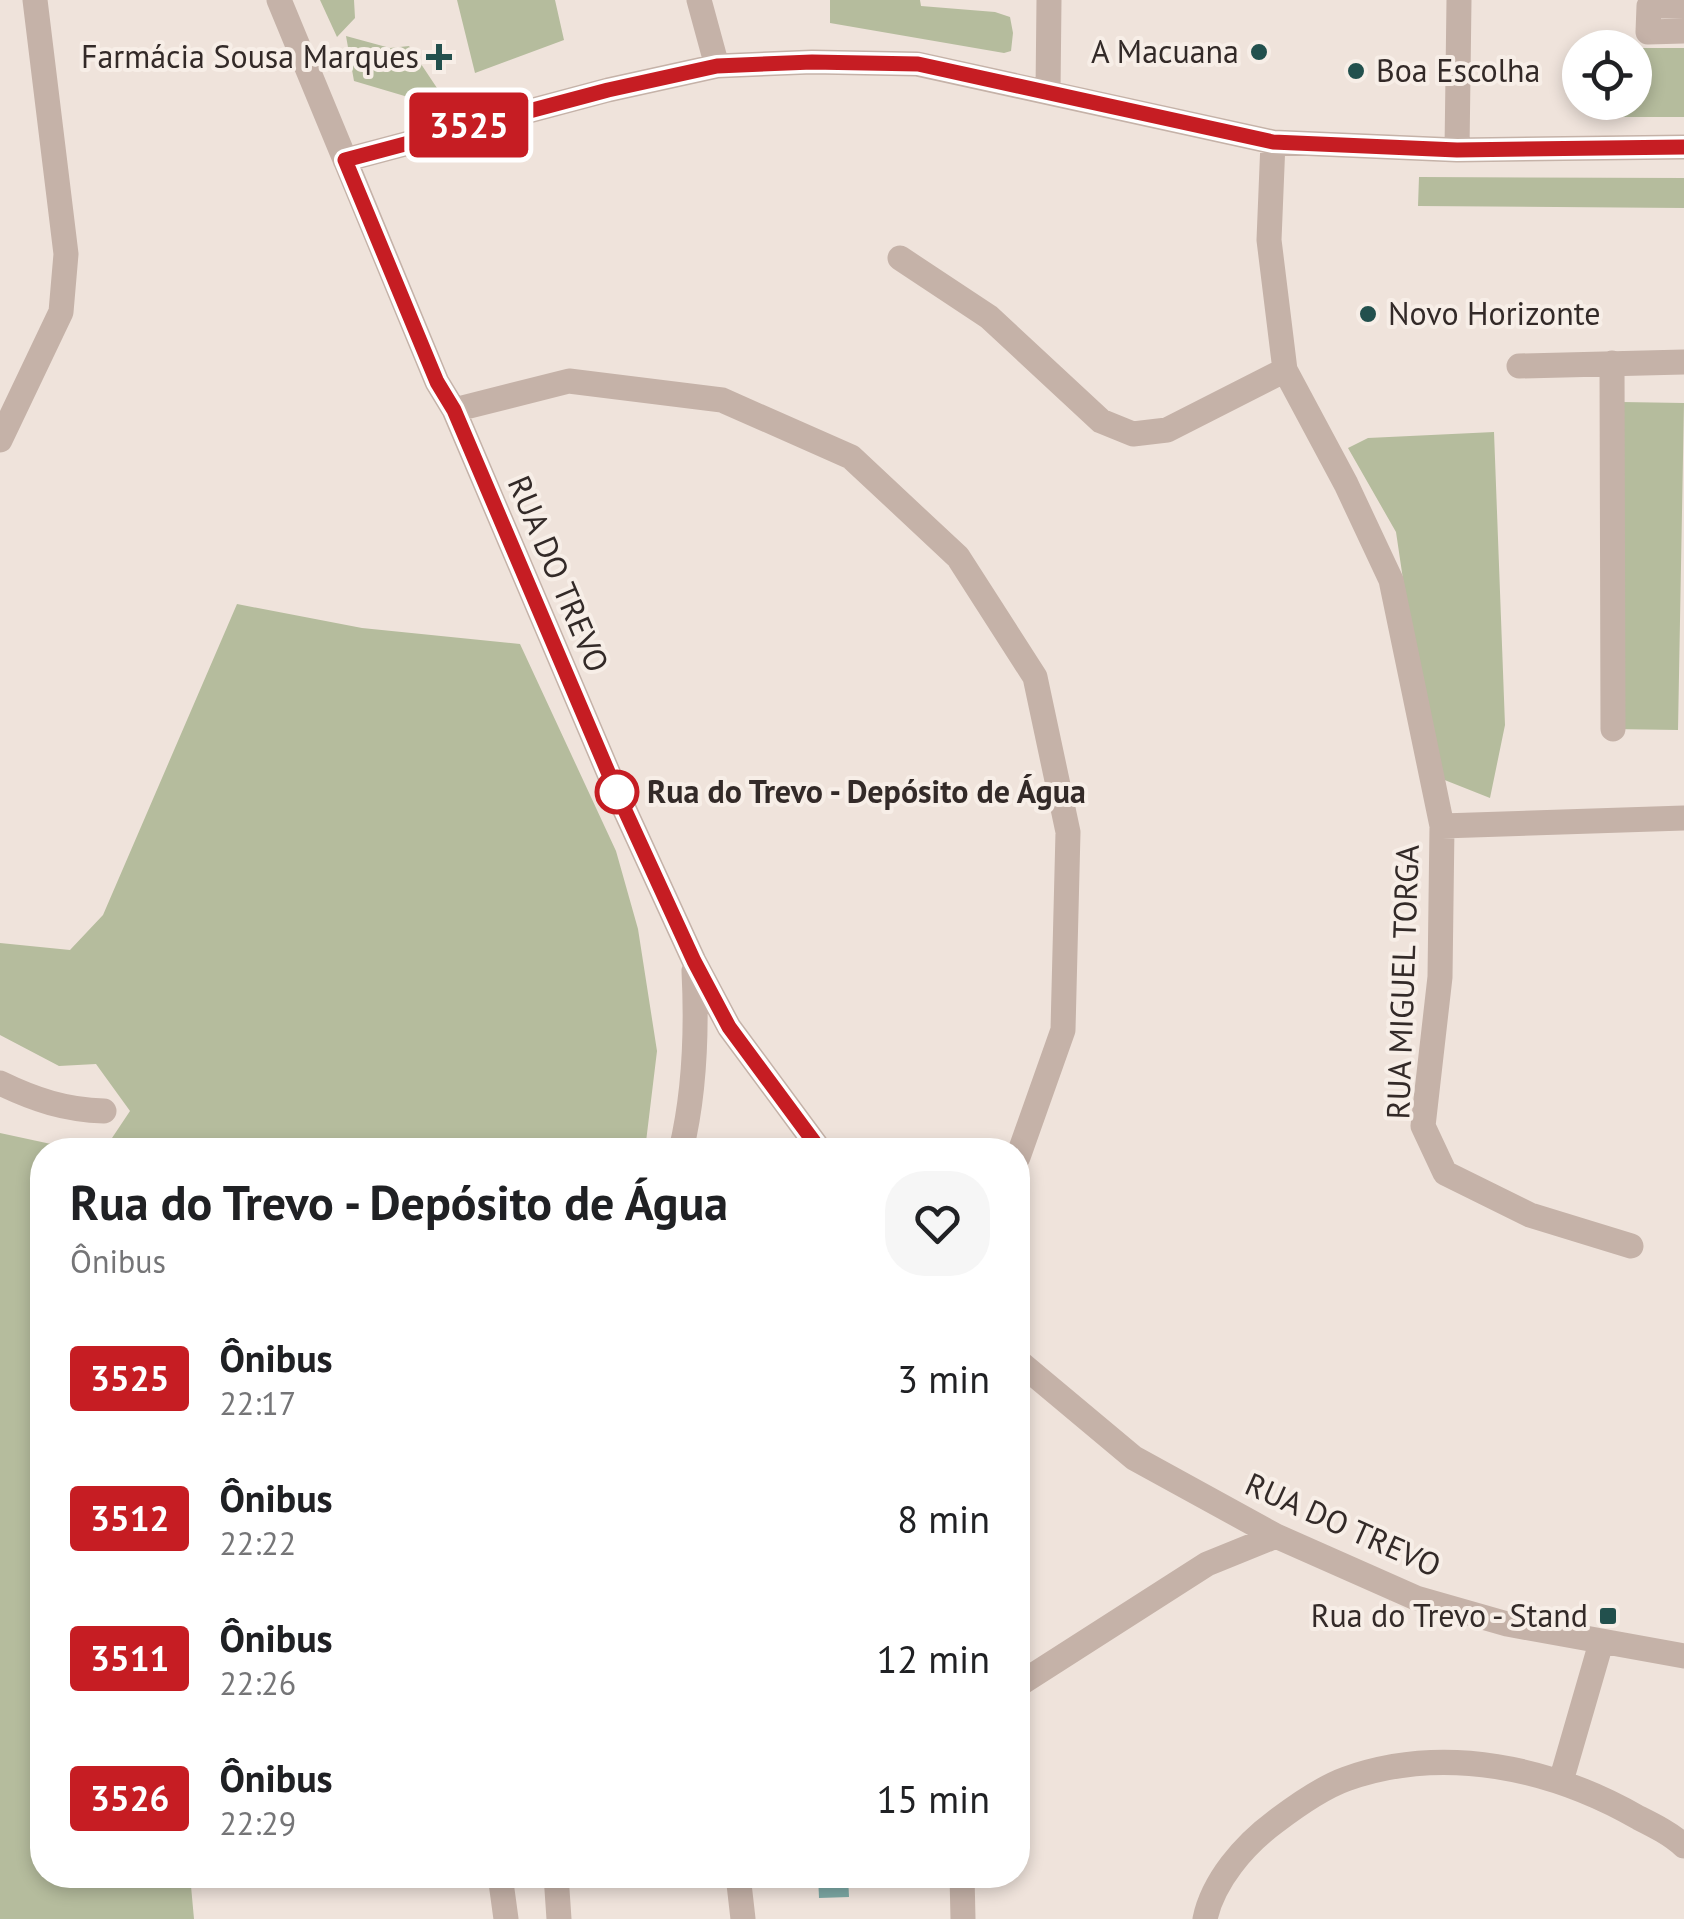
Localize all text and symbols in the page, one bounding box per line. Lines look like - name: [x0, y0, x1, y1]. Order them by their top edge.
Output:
- place label: A Macuana: [1091, 30, 1239, 72]
- map controls: [1562, 30, 1652, 120]
- button: locate: [1562, 30, 1652, 120]
- place label: Farmácia Sousa Marques: [81, 35, 419, 77]
- marker: A Macuana: [1248, 41, 1270, 63]
- marker: Farmácia Sousa Marques: [428, 46, 450, 68]
- place label: Boa Escolha: [1376, 49, 1540, 91]
- marker: Boa Escolha: [1345, 60, 1367, 82]
- line badge: 3525: [399, 92, 539, 158]
- text: 3525: [429, 102, 509, 148]
- place label: Novo Horizonte: [1388, 292, 1600, 334]
- marker: Novo Horizonte: [1357, 303, 1379, 325]
- street label: RUA DO TREVO: [499, 469, 619, 678]
- place label: Rua do Trevo - Depósito de Água: [647, 770, 1086, 812]
- marker: Rua do Trevo - Depósito de Água: [596, 771, 638, 813]
- street label: RUA MIGUEL TORGA: [1376, 844, 1428, 1120]
- text: Rua do Trevo - Depósito de Água: [70, 1171, 728, 1233]
- button: heart: [885, 1171, 990, 1276]
- text: Ônibus: [70, 1240, 166, 1282]
- text: Ônibus: [219, 1333, 333, 1382]
- text: 3 min: [897, 1354, 990, 1403]
- text: 3525: [90, 1355, 169, 1401]
- text: 22:17: [219, 1382, 296, 1424]
- street label: RUA DO TREVO: [1239, 1462, 1448, 1586]
- text: Ônibus: [219, 1473, 333, 1522]
- text: 8 min: [897, 1494, 990, 1543]
- text: 3512: [90, 1495, 169, 1541]
- text: 22:22: [219, 1522, 296, 1564]
- place label: Rua do Trevo - Stand: [1311, 1594, 1588, 1636]
- marker: Rua do Trevo - Stand: [1597, 1605, 1619, 1627]
- text: Ônibus: [219, 1613, 333, 1662]
- text: 12 min: [877, 1634, 990, 1683]
- text: 3511: [90, 1635, 169, 1681]
- text: 22:26: [219, 1662, 296, 1704]
- text: Ônibus: [219, 1753, 333, 1802]
- text: 15 min: [877, 1774, 990, 1823]
- text: 3526: [90, 1775, 169, 1821]
- text: 22:29: [219, 1802, 296, 1844]

